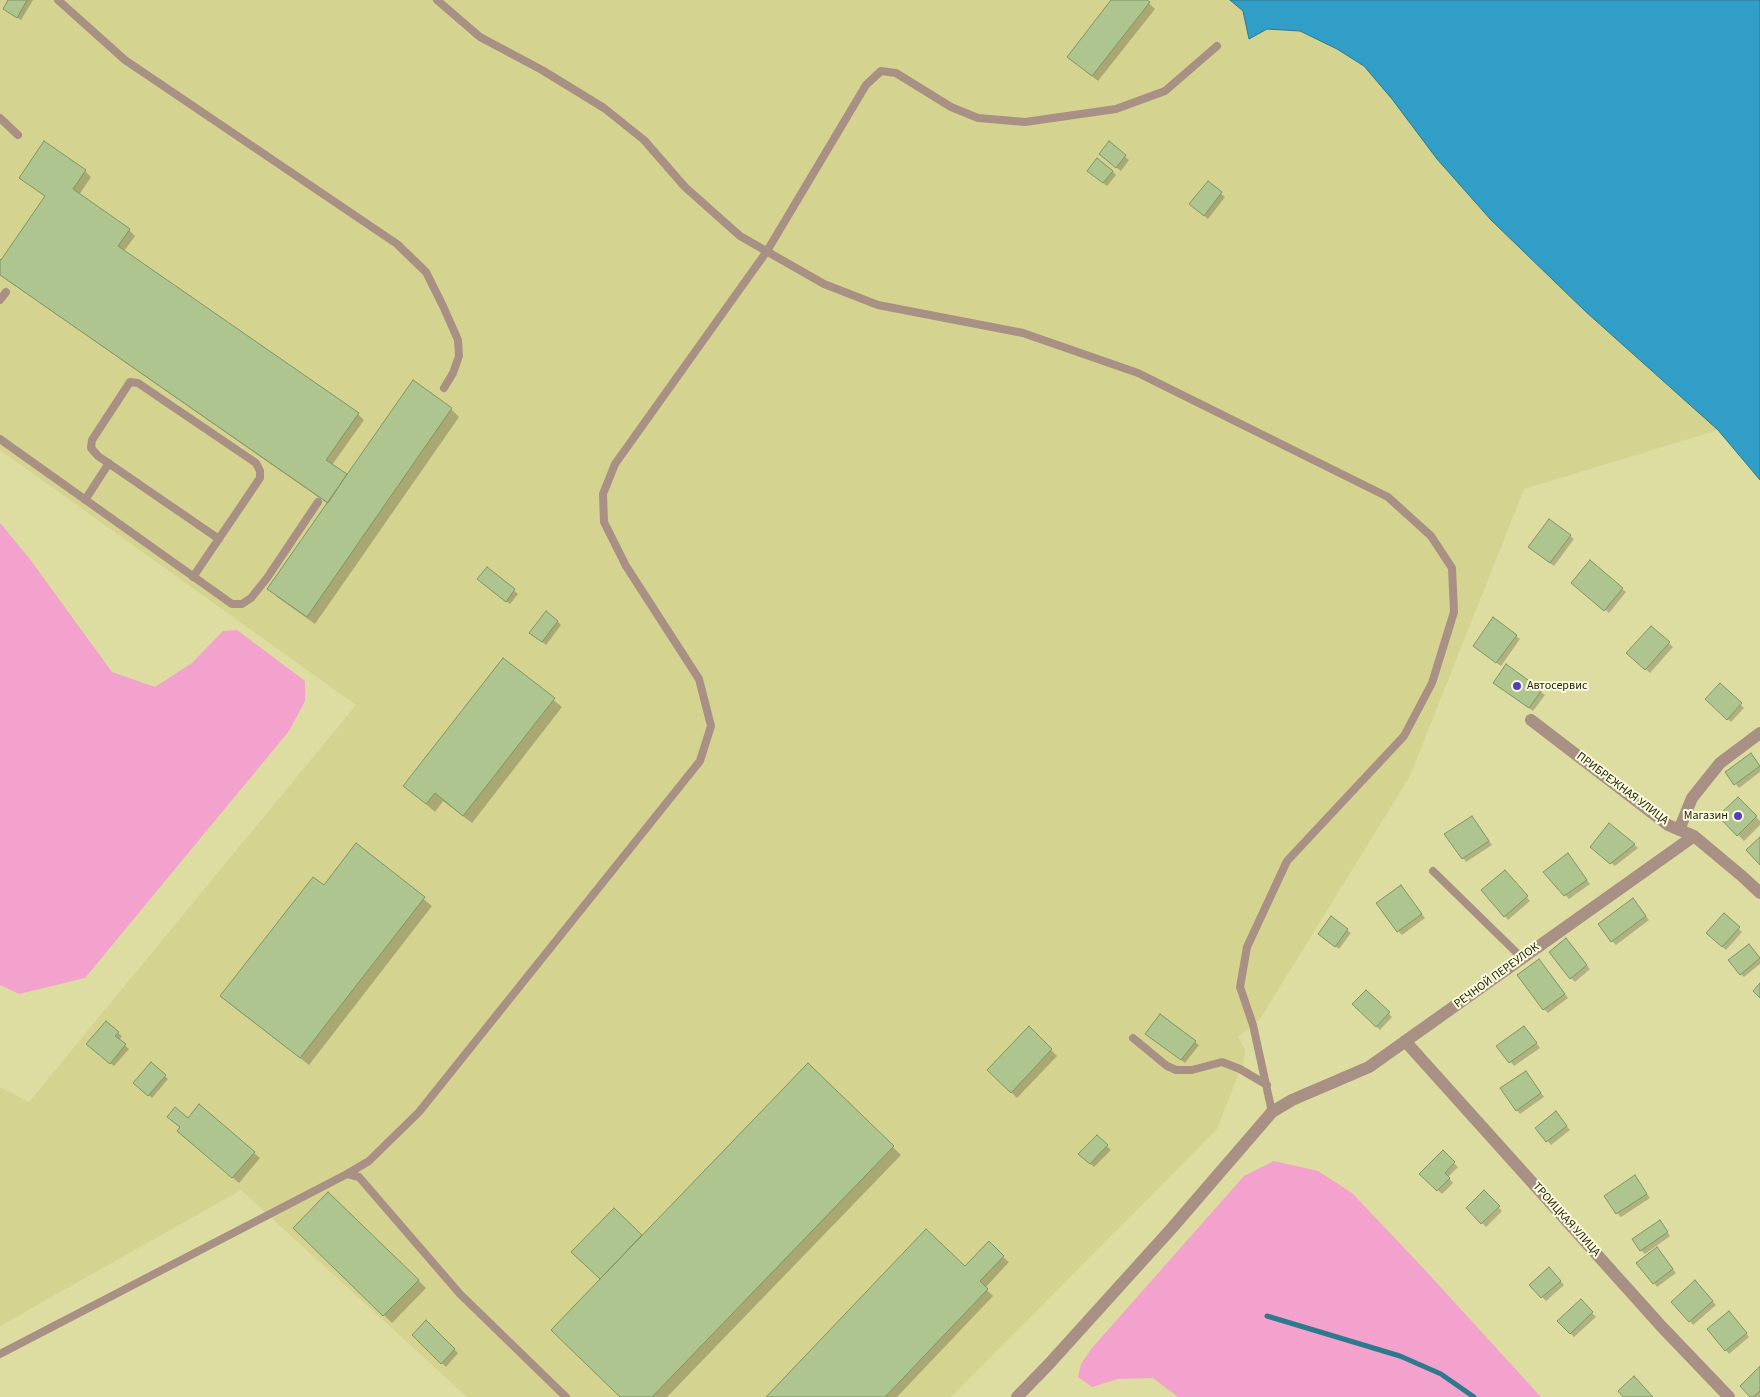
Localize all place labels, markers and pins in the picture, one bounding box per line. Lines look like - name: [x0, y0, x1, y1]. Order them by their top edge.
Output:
- place label: Автосервис: [1527, 679, 1587, 693]
- marker: Автосервис: [1511, 680, 1523, 692]
- place label: Магазин: [1684, 809, 1728, 823]
- marker: Магазин: [1732, 810, 1744, 822]

